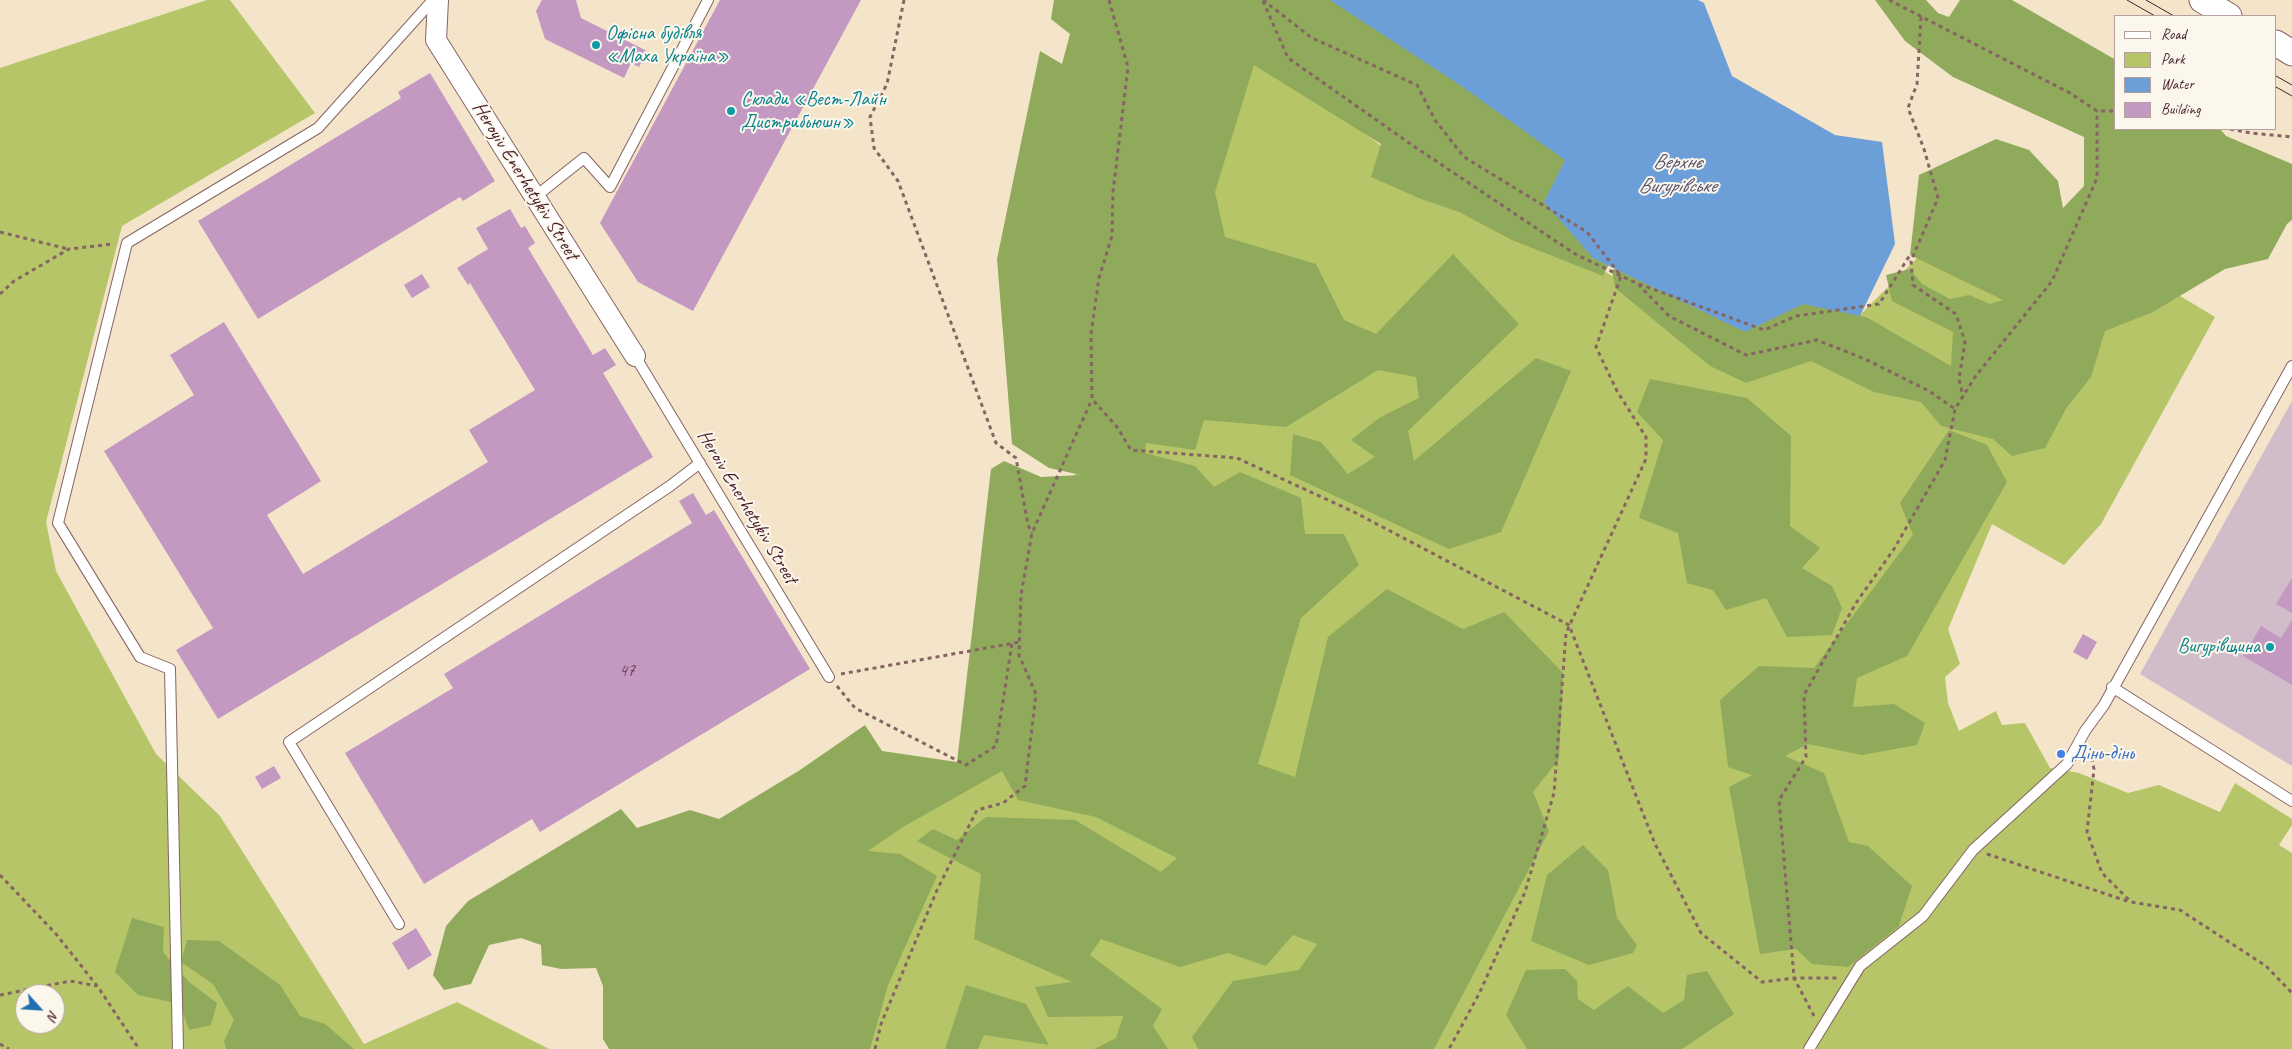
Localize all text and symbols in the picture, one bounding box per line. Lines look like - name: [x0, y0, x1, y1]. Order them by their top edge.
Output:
- legend: [2114, 15, 2277, 130]
- place label: Офісна будівля «Маха Україна»: [606, 22, 729, 69]
- text: Road: [2161, 25, 2186, 44]
- marker: Офісна будівля «Маха Україна»: [590, 39, 602, 51]
- text: Park: [2161, 50, 2185, 69]
- text: Water: [2161, 75, 2194, 94]
- place label: Склади «Вест-Лайн Дистрибьюшн»: [741, 88, 886, 135]
- street label: Heroyiv Enerhetykiv Street: [466, 97, 584, 265]
- text: Building: [2161, 100, 2200, 119]
- marker: Склади «Вест-Лайн Дистрибьюшн»: [725, 105, 737, 117]
- water label: Верхнє Вигурівське: [1638, 149, 1716, 199]
- street label: Heroiv Enerhetykiv Street: [691, 426, 803, 588]
- place label: Вигурівщина: [2178, 635, 2260, 659]
- marker: Вигурівщина: [2264, 641, 2276, 653]
- house number: 47: [619, 660, 635, 682]
- place label: Дінь-дінь: [2071, 742, 2134, 766]
- marker: Дінь-дінь: [2055, 748, 2067, 760]
- north arrow: [15, 984, 65, 1034]
- text: N: [43, 1008, 63, 1023]

